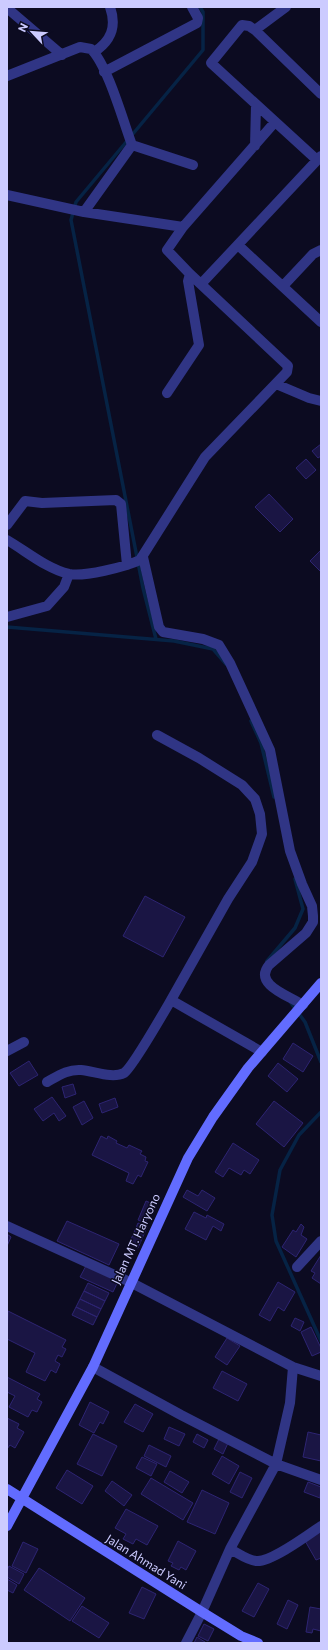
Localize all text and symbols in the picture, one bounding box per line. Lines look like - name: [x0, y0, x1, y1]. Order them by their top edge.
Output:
- north arrow: [12, 12, 52, 52]
- text: N: [15, 21, 30, 34]
- street label: Jalan MT. Haryono: [108, 1191, 163, 1287]
- street label: Jalan Ahmad Yani: [103, 1531, 189, 1592]

